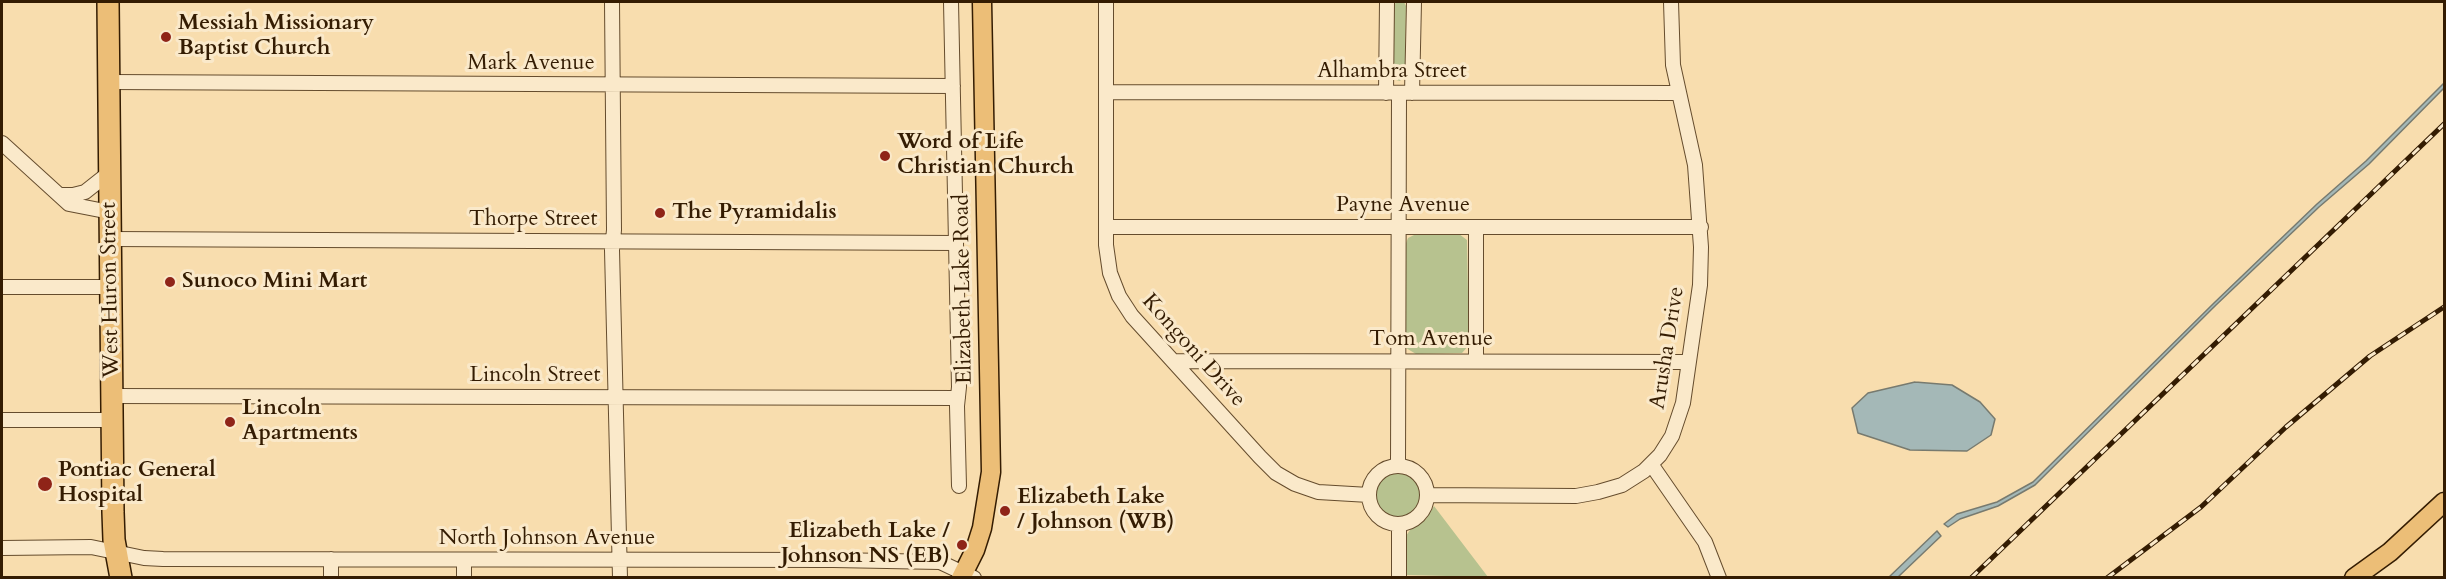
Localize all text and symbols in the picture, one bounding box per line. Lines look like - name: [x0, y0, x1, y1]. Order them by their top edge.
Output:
- place label: Messiah Missionary Baptist Church: [178, 11, 374, 62]
- marker: Messiah Missionary Baptist Church: [159, 30, 173, 44]
- street label: Mark Avenue: [467, 51, 595, 77]
- street label: Alhambra Street: [1317, 59, 1467, 85]
- place label: Word of Life Christian Church: [897, 130, 1074, 182]
- marker: Word of Life Christian Church: [878, 149, 892, 163]
- street label: Payne Avenue: [1336, 193, 1470, 219]
- street label: Elizabeth Lake Road: [949, 194, 979, 384]
- place label: The Pyramidalis: [672, 200, 837, 226]
- street label: West Huron Street: [96, 202, 126, 378]
- marker: The Pyramidalis: [653, 206, 667, 220]
- street label: Thorpe Street: [469, 207, 597, 233]
- place label: Sunoco Mini Mart: [182, 269, 367, 295]
- marker: Sunoco Mini Mart: [163, 275, 177, 289]
- street label: Arusha Drive: [1645, 285, 1691, 411]
- street label: Kongoni Drive: [1135, 289, 1251, 413]
- street label: Tom Avenue: [1369, 327, 1493, 353]
- street label: Lincoln Street: [470, 363, 600, 389]
- place label: Lincoln Apartments: [242, 396, 358, 448]
- marker: Lincoln Apartments: [223, 415, 237, 429]
- place label: Pontiac General Hospital: [58, 458, 216, 510]
- marker: Pontiac General Hospital: [36, 475, 54, 493]
- place label: Elizabeth Lake / Johnson (WB): [1017, 485, 1174, 536]
- marker: Elizabeth Lake / Johnson (WB): [998, 504, 1012, 518]
- place label: Elizabeth Lake / Johnson NS (EB): [781, 519, 950, 570]
- street label: North Johnson Avenue: [439, 526, 655, 552]
- marker: Elizabeth Lake / Johnson NS (EB): [955, 538, 969, 552]

